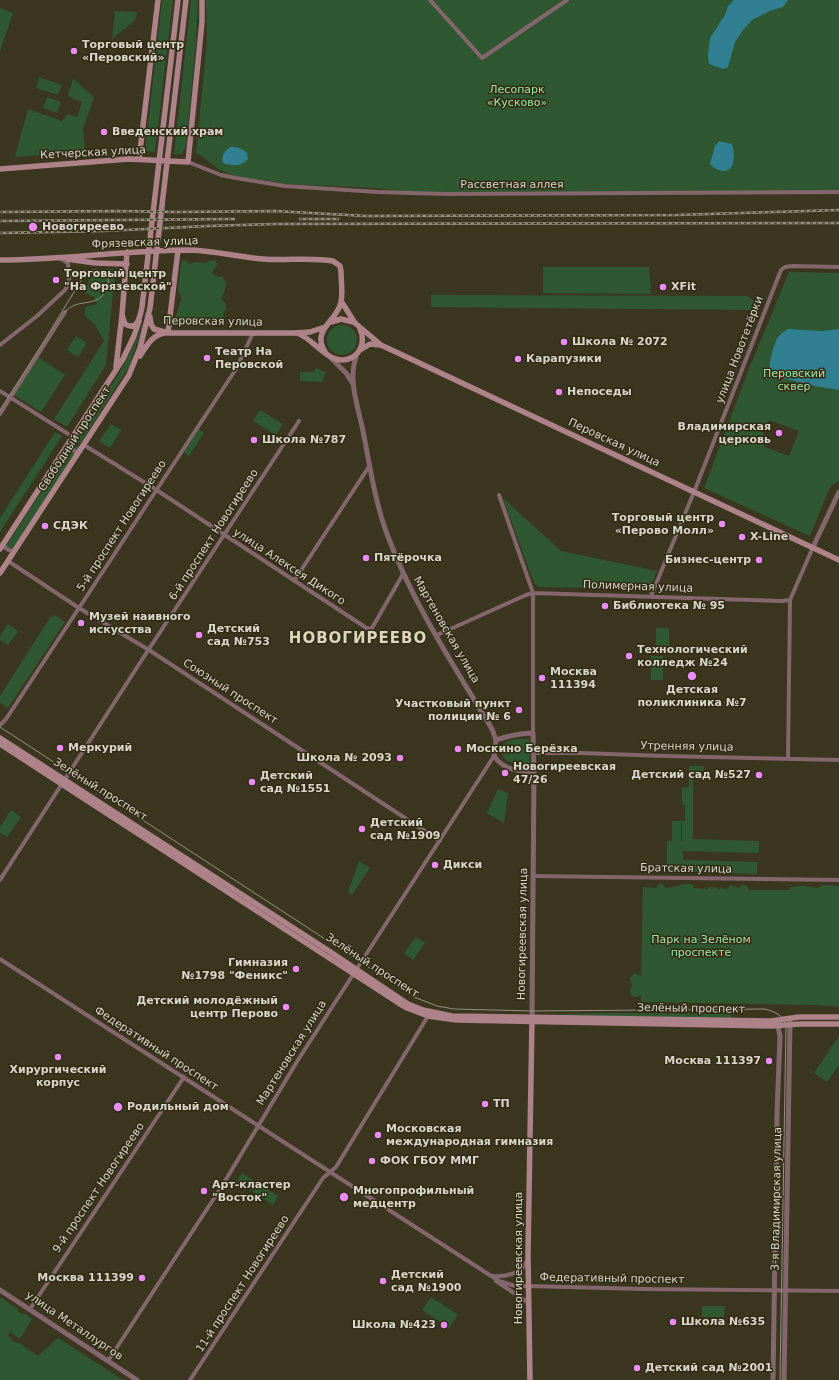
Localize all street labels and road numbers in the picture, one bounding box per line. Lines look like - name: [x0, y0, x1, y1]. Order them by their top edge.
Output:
- street label: Кетчерская улица: [40, 144, 146, 162]
- street label: Рассветная аллея: [460, 178, 564, 192]
- street label: Фрязевская улица: [91, 235, 199, 251]
- street label: улица Новотетёрки: [713, 295, 767, 405]
- street label: Перовская улица: [163, 315, 263, 329]
- street label: Свободный проспект: [36, 384, 114, 494]
- street label: Перовская улица: [566, 416, 662, 470]
- street label: 5-й проспект Новогиреево: [75, 458, 169, 594]
- street label: 6-й проспект Новогиреево: [167, 467, 261, 603]
- street label: улица Алексея Дикого: [230, 526, 348, 608]
- street label: Мартеновская улица: [410, 574, 482, 686]
- street label: Полимерная улица: [583, 578, 693, 596]
- street label: Союзный проспект: [180, 657, 280, 727]
- street label: Утренняя улица: [640, 740, 734, 754]
- street label: Зелёный проспект: [51, 756, 149, 824]
- street label: Братская улица: [640, 862, 732, 876]
- street label: Новогиреевская улица: [515, 868, 531, 1000]
- street label: Зелёный проспект: [323, 931, 421, 1001]
- street label: Мартеновская улица: [254, 998, 330, 1108]
- street label: Зелёный проспект: [637, 1001, 745, 1017]
- street label: Федеративный проспект: [92, 1004, 220, 1094]
- street label: 9-й проспект Новогиреево: [50, 1120, 148, 1256]
- street label: 3-я Владимирская улица: [769, 1127, 785, 1271]
- street label: Новогиреевская улица: [512, 1192, 526, 1324]
- street label: 11-й проспект Новогиреево: [194, 1213, 292, 1355]
- street label: Федеративный проспект: [539, 1271, 685, 1287]
- street label: улица Металлургов: [23, 1289, 125, 1363]

